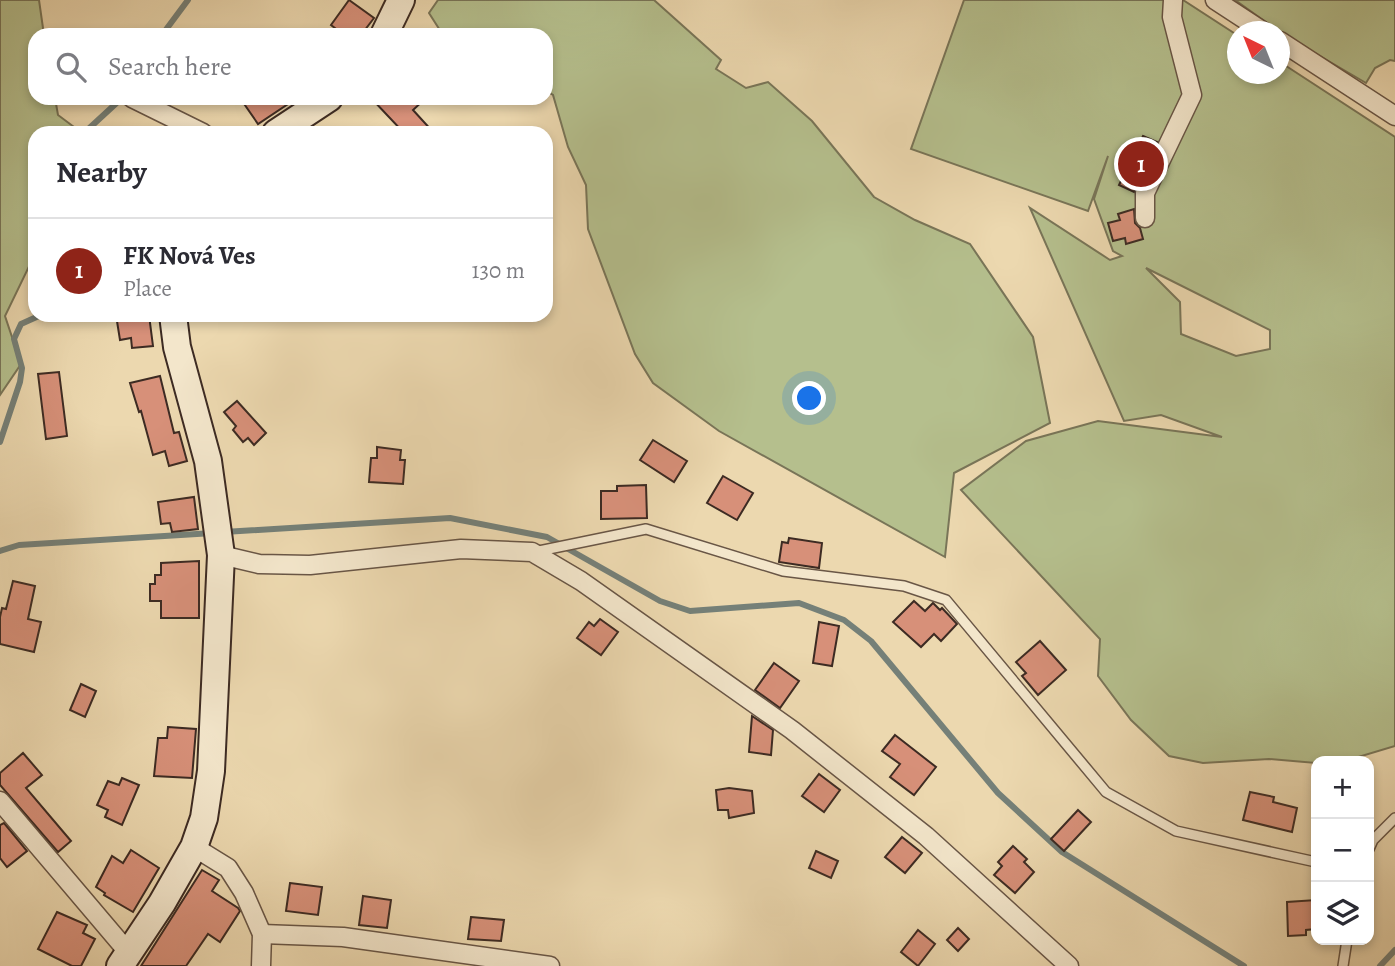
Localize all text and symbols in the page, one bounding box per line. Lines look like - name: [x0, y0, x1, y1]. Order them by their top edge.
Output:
- north arrow: [1227, 21, 1290, 84]
- search box: [28, 28, 553, 105]
- icon: search: [52, 48, 90, 86]
- text: Search here: [108, 49, 232, 84]
- pin: 1: [1118, 138, 1164, 190]
- text: Nearby: [56, 152, 147, 192]
- text: FK Nová Ves: [123, 238, 256, 273]
- text: 1: [75, 255, 83, 286]
- text: 130 m: [472, 255, 525, 286]
- text: Place: [123, 273, 172, 304]
- your location: [792, 381, 826, 415]
- map controls: [1311, 756, 1374, 945]
- button: +: [1311, 756, 1374, 819]
- button: −: [1311, 819, 1374, 882]
- button: layers: [1311, 882, 1374, 945]

